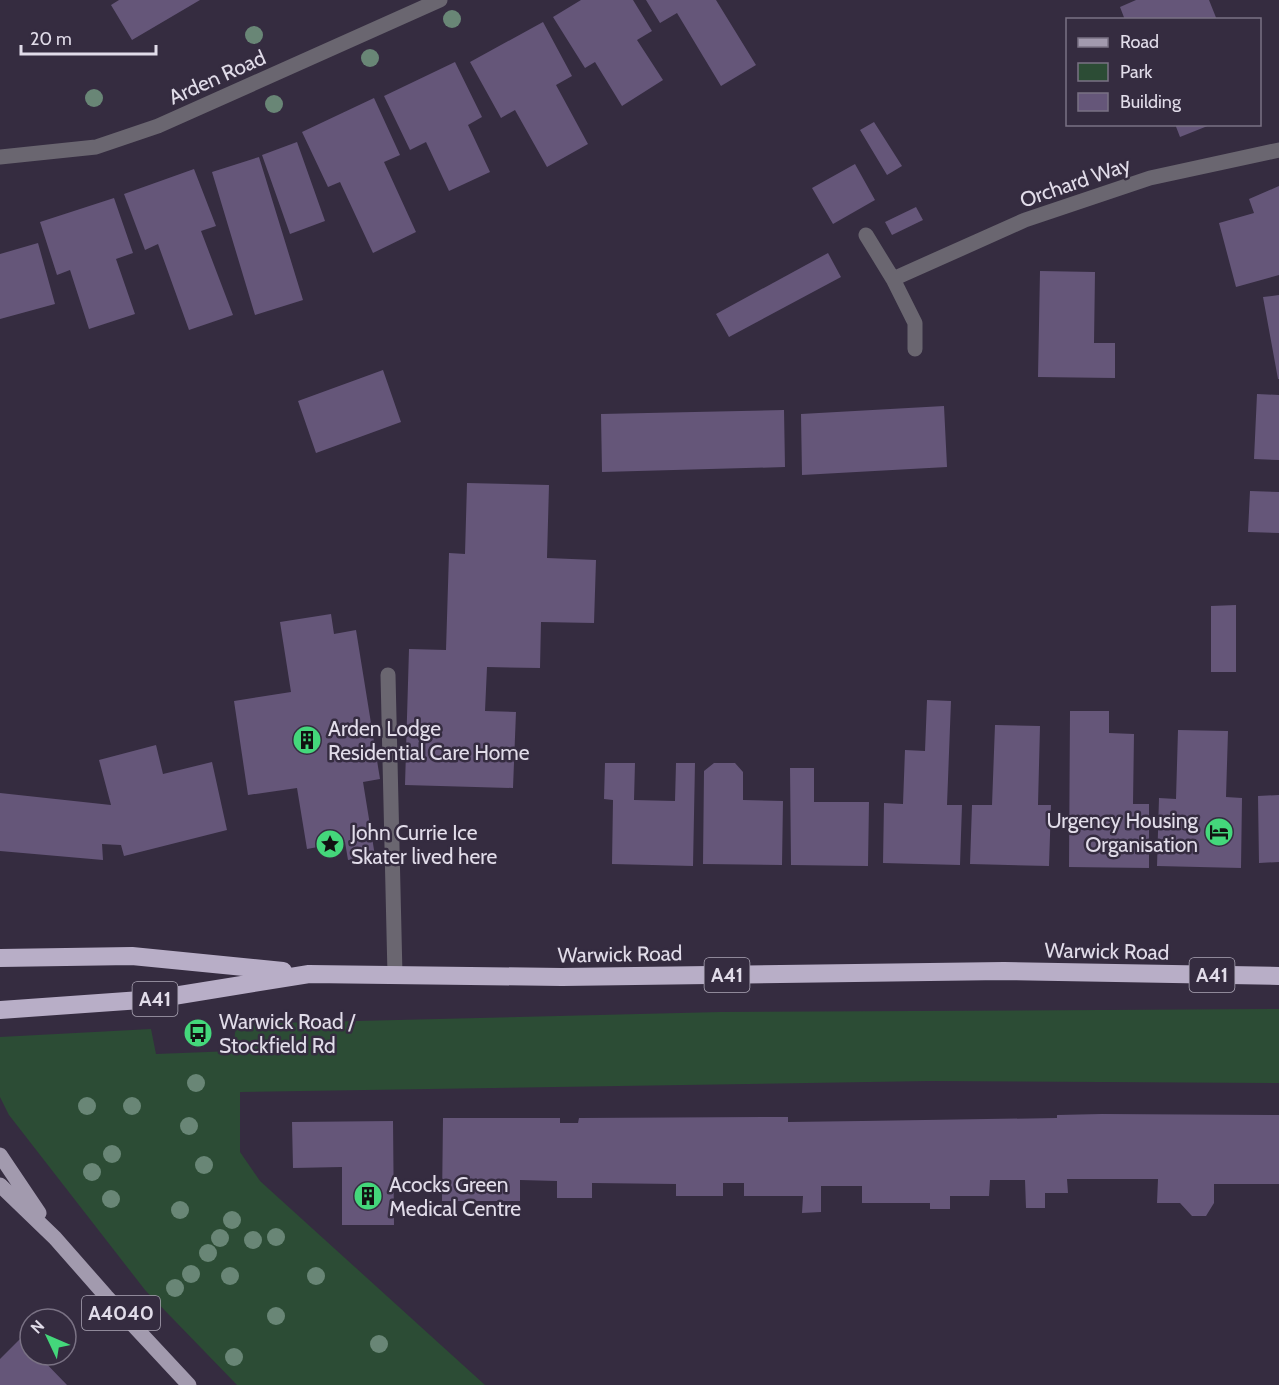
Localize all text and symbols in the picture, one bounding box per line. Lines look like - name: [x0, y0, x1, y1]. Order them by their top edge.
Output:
- scale bar: [21, 18, 156, 56]
- legend: [1066, 18, 1261, 126]
- text: 20 m: [30, 28, 72, 50]
- text: Road: [1120, 31, 1159, 53]
- street label: Arden Road: [165, 44, 269, 110]
- text: Park: [1120, 61, 1153, 83]
- text: Building: [1120, 91, 1182, 113]
- street label: Orchard Way: [1016, 151, 1134, 213]
- place label: Arden Lodge Residential Care Home: [328, 716, 530, 765]
- building icon: Arden Lodge Residential Care Home: [291, 724, 323, 756]
- place label: Urgency Housing Organisation: [1046, 808, 1199, 857]
- hotel icon: Urgency Housing Organisation: [1203, 816, 1235, 848]
- place label: John Currie Ice Skater lived here: [350, 820, 498, 869]
- place icon: John Currie Ice Skater lived here: [314, 828, 346, 860]
- street label: Warwick Road: [1044, 937, 1170, 965]
- street label: Warwick Road: [557, 940, 683, 968]
- road number: A41: [704, 958, 750, 992]
- road number: A41: [1190, 958, 1234, 992]
- road number: A41: [132, 982, 178, 1016]
- place label: Warwick Road / Stockfield Rd: [219, 1009, 356, 1058]
- bus stop icon: Warwick Road / Stockfield Rd: [182, 1017, 214, 1049]
- place label: Acocks Green Medical Centre: [389, 1172, 521, 1221]
- building icon: Acocks Green Medical Centre: [352, 1180, 384, 1212]
- road number: A4040: [82, 1296, 160, 1330]
- north arrow: [18, 1307, 78, 1367]
- text: N: [27, 1316, 48, 1338]

